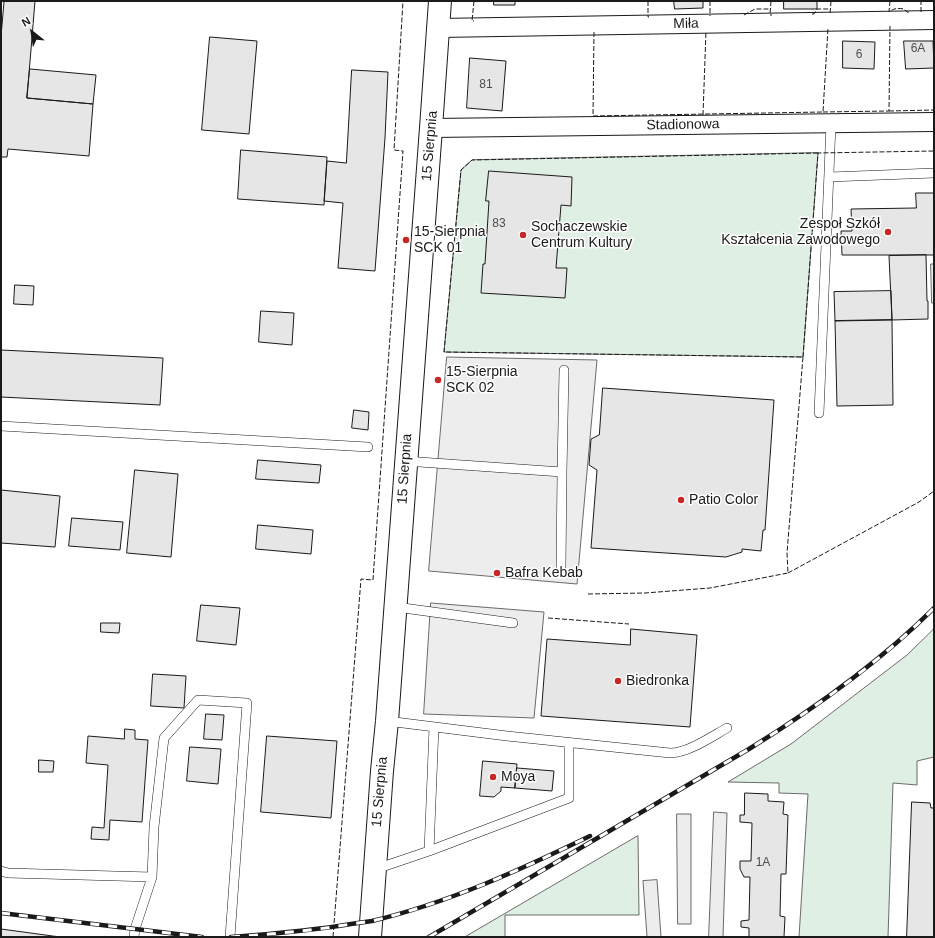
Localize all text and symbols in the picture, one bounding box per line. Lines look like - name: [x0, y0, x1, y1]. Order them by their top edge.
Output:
- north arrow: [12, 12, 52, 52]
- text: N: [20, 14, 32, 29]
- street label: Miła: [673, 15, 699, 33]
- house number: 6A: [911, 42, 925, 56]
- house number: 6: [856, 48, 862, 62]
- house number: 81: [479, 78, 493, 92]
- street label: 15 Sierpnia: [419, 110, 441, 182]
- street label: Stadionowa: [646, 116, 720, 134]
- place label: Zespoł Szkół Kształcenia Zawodowego: [721, 216, 880, 248]
- house number: 83: [492, 217, 506, 231]
- place label: Sochaczewskie Centrum Kultury: [531, 219, 632, 252]
- place label: 15-Sierpnia SCK 01: [414, 224, 486, 256]
- marker: Zespoł Szkół Kształcenia Zawodowego: [883, 227, 893, 237]
- marker: Sochaczewskie Centrum Kultury: [518, 230, 528, 240]
- marker: 15-Sierpnia SCK 01: [401, 235, 411, 245]
- place label: 15-Sierpnia SCK 02: [446, 364, 518, 396]
- marker: 15-Sierpnia SCK 02: [433, 375, 443, 385]
- street label: 15 Sierpnia: [394, 433, 416, 505]
- place label: Patio Color: [689, 492, 758, 508]
- marker: Patio Color: [676, 495, 686, 505]
- place label: Bafra Kebab: [505, 565, 583, 581]
- marker: Bafra Kebab: [492, 568, 502, 578]
- place label: Biedronka: [626, 673, 689, 689]
- marker: Biedronka: [613, 676, 623, 686]
- street label: 15 Sierpnia: [369, 756, 391, 828]
- place label: Moya: [501, 769, 535, 785]
- marker: Moya: [488, 772, 498, 782]
- house number: 1A: [756, 856, 770, 870]

